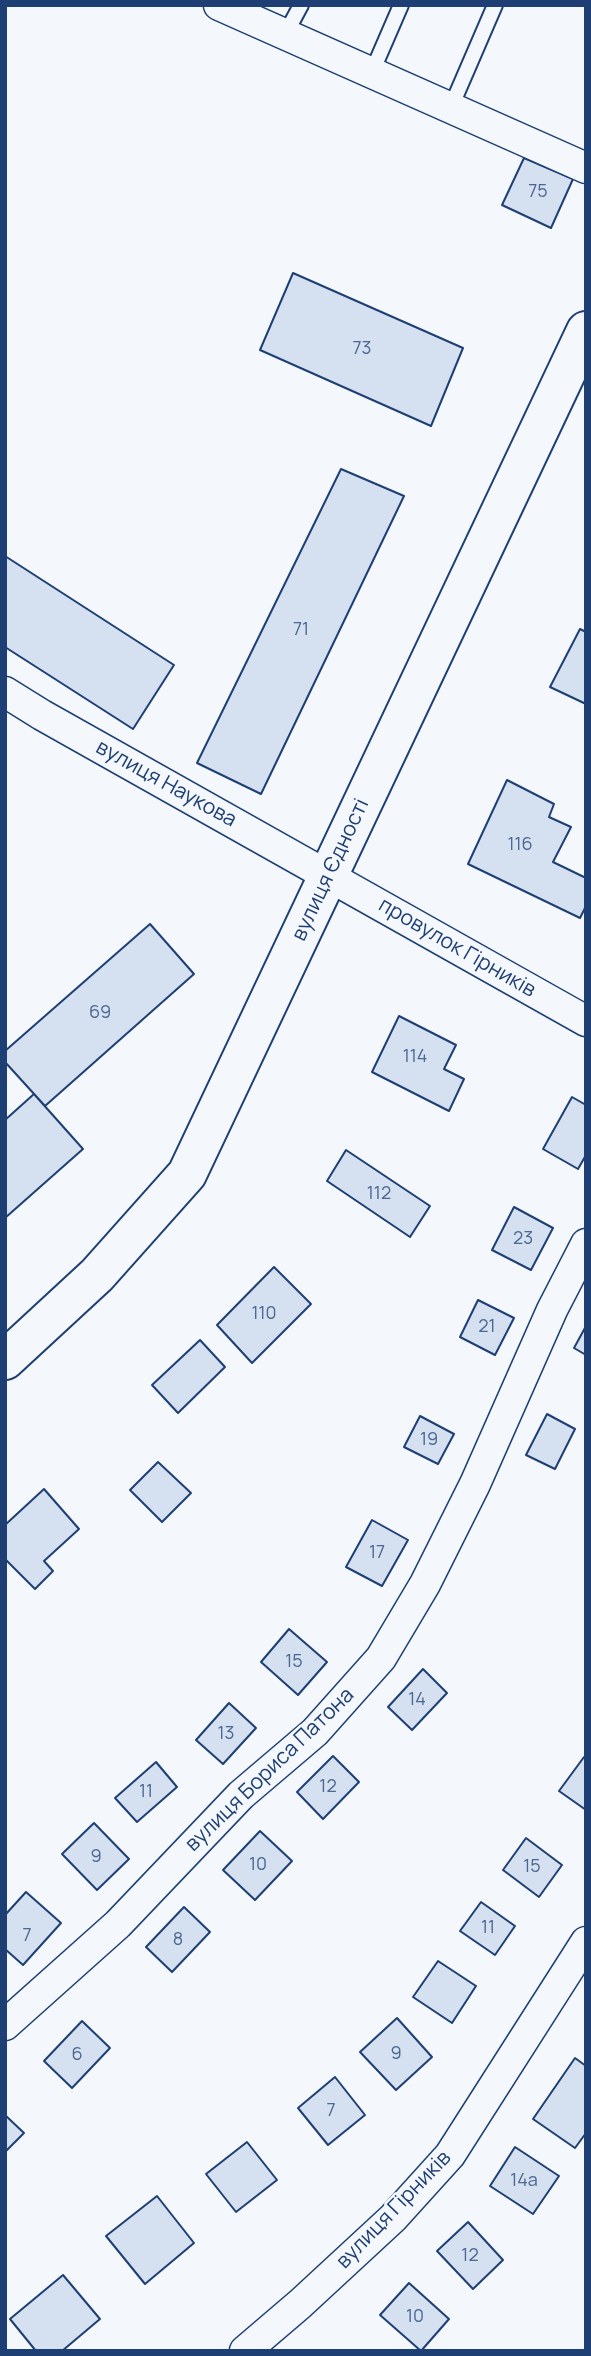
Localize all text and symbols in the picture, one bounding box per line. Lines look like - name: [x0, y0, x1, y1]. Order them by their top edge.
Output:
- house number: 75: [528, 181, 548, 203]
- house number: 73: [353, 338, 371, 360]
- house number: 71: [293, 619, 309, 641]
- street label: вулиця Наукова: [91, 735, 241, 833]
- street label: вулиця Єдності: [287, 795, 375, 945]
- house number: 116: [507, 834, 533, 856]
- street label: провулок Гірників: [374, 893, 540, 1003]
- house number: 69: [89, 1002, 111, 1024]
- house number: 114: [403, 1046, 427, 1068]
- house number: 112: [367, 1183, 391, 1205]
- house number: 23: [513, 1228, 533, 1250]
- house number: 110: [251, 1303, 277, 1325]
- house number: 21: [478, 1316, 496, 1338]
- house number: 19: [420, 1429, 438, 1451]
- house number: 17: [369, 1542, 385, 1564]
- house number: 15: [285, 1651, 303, 1673]
- street label: вулиця Бориса Патона: [180, 1683, 360, 1857]
- house number: 14: [408, 1689, 426, 1711]
- house number: 13: [218, 1723, 234, 1745]
- house number: 12: [319, 1776, 337, 1798]
- house number: 11: [139, 1781, 153, 1803]
- house number: 9: [90, 1846, 102, 1868]
- house number: 10: [249, 1854, 267, 1876]
- house number: 15: [523, 1856, 541, 1878]
- house number: 11: [481, 1917, 495, 1939]
- house number: 7: [22, 1925, 32, 1947]
- house number: 8: [173, 1929, 183, 1951]
- house number: 9: [390, 2043, 402, 2065]
- house number: 6: [71, 2044, 83, 2066]
- house number: 7: [326, 2100, 336, 2122]
- street label: вулиця Гірників: [331, 2146, 457, 2274]
- house number: 14а: [510, 2170, 538, 2192]
- house number: 12: [461, 2245, 479, 2267]
- house number: 10: [406, 2306, 424, 2328]

